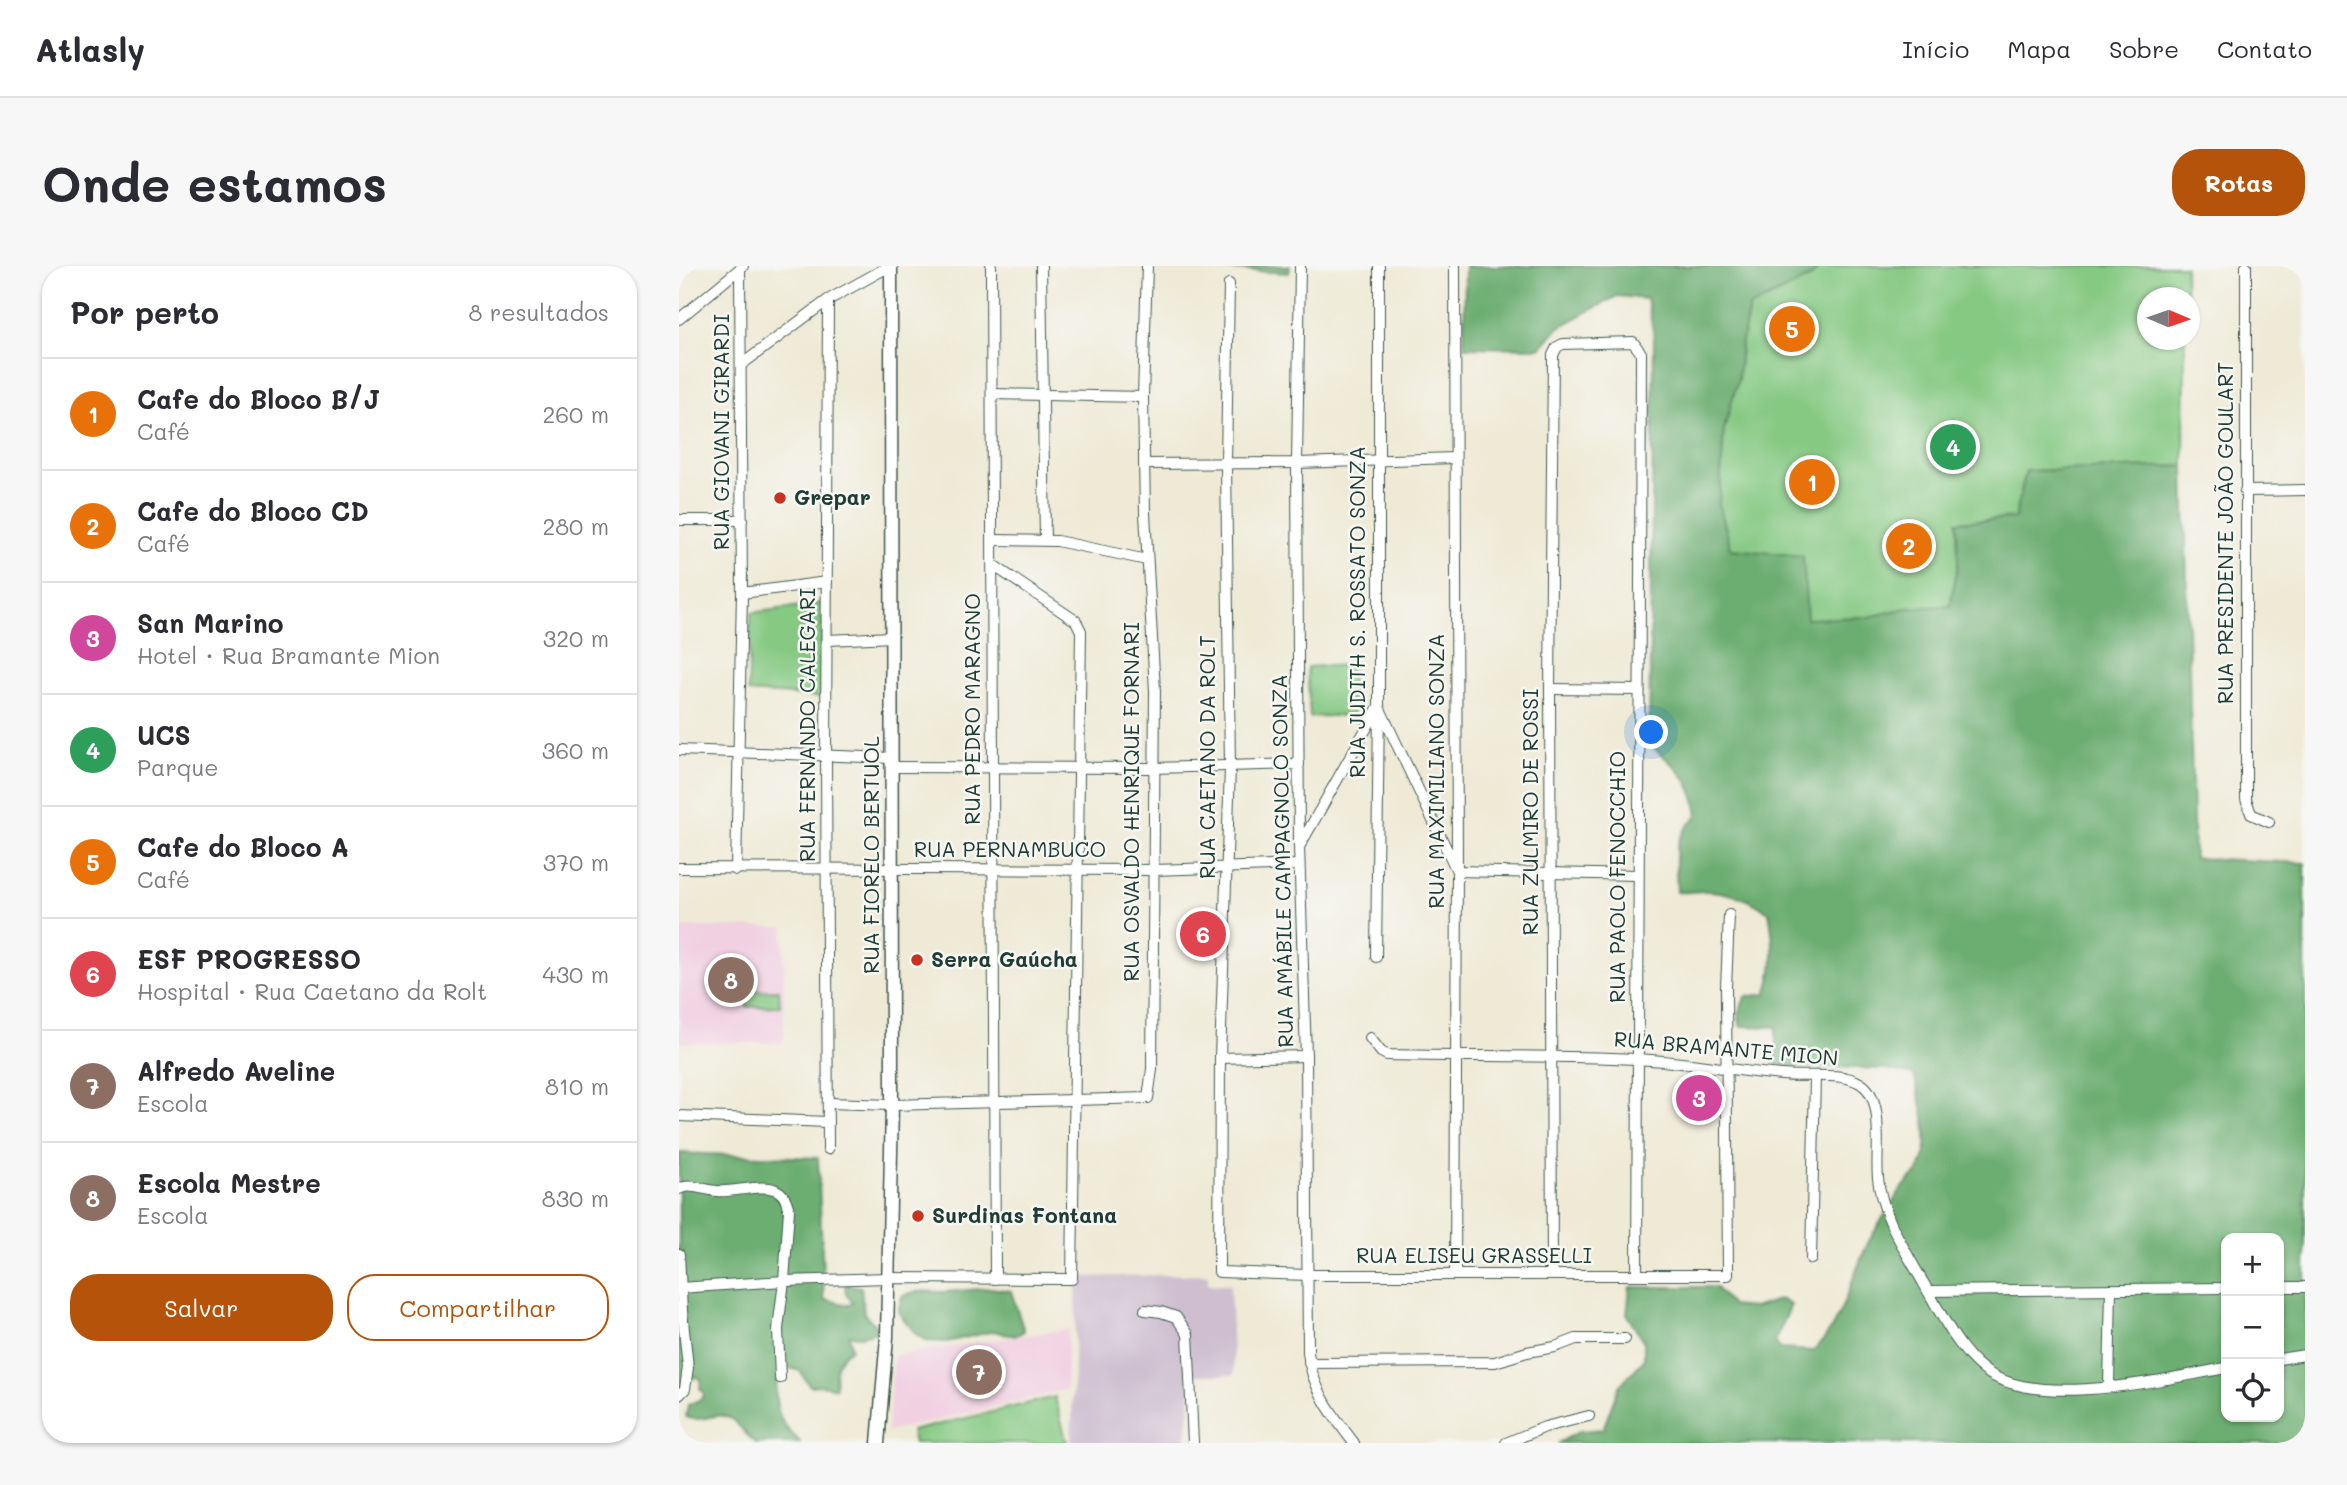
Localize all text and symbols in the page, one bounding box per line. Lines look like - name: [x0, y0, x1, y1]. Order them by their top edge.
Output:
- text: Atlasly: [35, 27, 145, 70]
- text: Início: [1902, 33, 1969, 64]
- text: Mapa: [2007, 33, 2071, 64]
- text: Sobre: [2109, 33, 2179, 64]
- text: Contato: [2217, 33, 2312, 64]
- button: Rotas: [2172, 149, 2305, 216]
- text: Onde estamos: [42, 151, 387, 214]
- north arrow: [2137, 287, 2200, 350]
- text: Por perto: [70, 292, 219, 332]
- text: 8 resultados: [469, 297, 609, 327]
- pin: 5: [1769, 303, 1815, 355]
- street label: RUA GIOVANI GIRARDI: [707, 314, 734, 550]
- street label: RUA PRESIDENTE JOÃO GOULART: [2211, 362, 2238, 704]
- text: Cafe do Bloco B/J: [137, 382, 381, 416]
- text: 1: [88, 399, 98, 429]
- text: 260 m: [542, 399, 609, 429]
- text: Café: [137, 416, 190, 446]
- pin: 4: [1930, 421, 1976, 473]
- street label: RUA JUDITH S. ROSSATO SONZA: [1343, 446, 1370, 778]
- pin: 1: [1789, 456, 1835, 508]
- place label: Grepar: [794, 483, 871, 510]
- marker: Grepar: [772, 490, 788, 506]
- text: Cafe do Bloco CD: [137, 494, 369, 528]
- text: 2: [87, 511, 99, 541]
- text: 280 m: [542, 511, 609, 541]
- pin: 2: [1886, 520, 1932, 572]
- text: Café: [137, 528, 190, 558]
- street label: RUA FERNANDO CALEGARI: [793, 588, 820, 862]
- street label: RUA PEDRO MARAGNO: [958, 593, 985, 825]
- text: San Marino: [137, 606, 284, 640]
- street label: RUA OSVALDO HENRIQUE FORNARI: [1117, 622, 1144, 982]
- text: 3: [86, 623, 100, 653]
- text: 320 m: [543, 623, 609, 653]
- street label: RUA MAXIMILIANO SONZA: [1422, 633, 1449, 909]
- street label: RUA CAETANO DA ROLT: [1193, 635, 1220, 879]
- text: Hotel · Rua Bramante Mion: [137, 640, 440, 670]
- street label: RUA AMÁBILE CAMPAGNOLO SONZA: [1265, 674, 1298, 1048]
- street label: RUA ZULMIRO DE ROSSI: [1516, 689, 1543, 935]
- your location: [1634, 715, 1668, 749]
- text: UCS: [137, 718, 191, 752]
- text: 4: [86, 735, 100, 765]
- text: 360 m: [542, 735, 609, 765]
- street label: RUA FIORELO BERTUOL: [857, 736, 884, 974]
- street label: RUA PAOLO FENOCCHIO: [1603, 751, 1630, 1003]
- text: Parque: [137, 752, 219, 782]
- text: Cafe do Bloco A: [137, 830, 349, 864]
- street label: RUA PERNAMBUCO: [914, 835, 1106, 862]
- text: 5: [86, 847, 100, 877]
- text: 370 m: [543, 847, 609, 877]
- text: Café: [137, 864, 190, 894]
- pin: 6: [1180, 908, 1226, 960]
- text: ESF PROGRESSO: [137, 942, 361, 976]
- place label: Serra Gaúcha: [931, 945, 1078, 972]
- marker: Serra Gaúcha: [909, 952, 925, 968]
- pin: 8: [708, 954, 754, 1006]
- text: 6: [86, 959, 100, 989]
- text: 430 m: [542, 959, 609, 989]
- text: Hospital · Rua Caetano da Rolt: [137, 976, 487, 1006]
- street label: RUA BRAMANTE MION: [1613, 1024, 1839, 1071]
- text: Alfredo Aveline: [137, 1054, 335, 1088]
- text: 7: [87, 1071, 99, 1101]
- text: 810 m: [545, 1071, 609, 1101]
- pin: 3: [1676, 1072, 1722, 1124]
- text: Escola: [137, 1088, 209, 1118]
- text: Escola Mestre: [137, 1166, 321, 1200]
- text: 8: [86, 1183, 100, 1213]
- text: 830 m: [542, 1183, 609, 1213]
- text: Escola: [137, 1200, 209, 1230]
- place label: Surdinas Fontana: [932, 1201, 1117, 1228]
- marker: Surdinas Fontana: [910, 1208, 926, 1224]
- map controls: [2221, 1233, 2284, 1422]
- button: +: [2221, 1233, 2284, 1296]
- street label: RUA ELISEU GRASSELLI: [1356, 1241, 1592, 1268]
- button: Salvar: [70, 1274, 333, 1341]
- button: Compartilhar: [347, 1274, 609, 1341]
- button: −: [2221, 1296, 2284, 1359]
- pin: 7: [956, 1346, 1002, 1398]
- button: locate: [2221, 1359, 2284, 1422]

